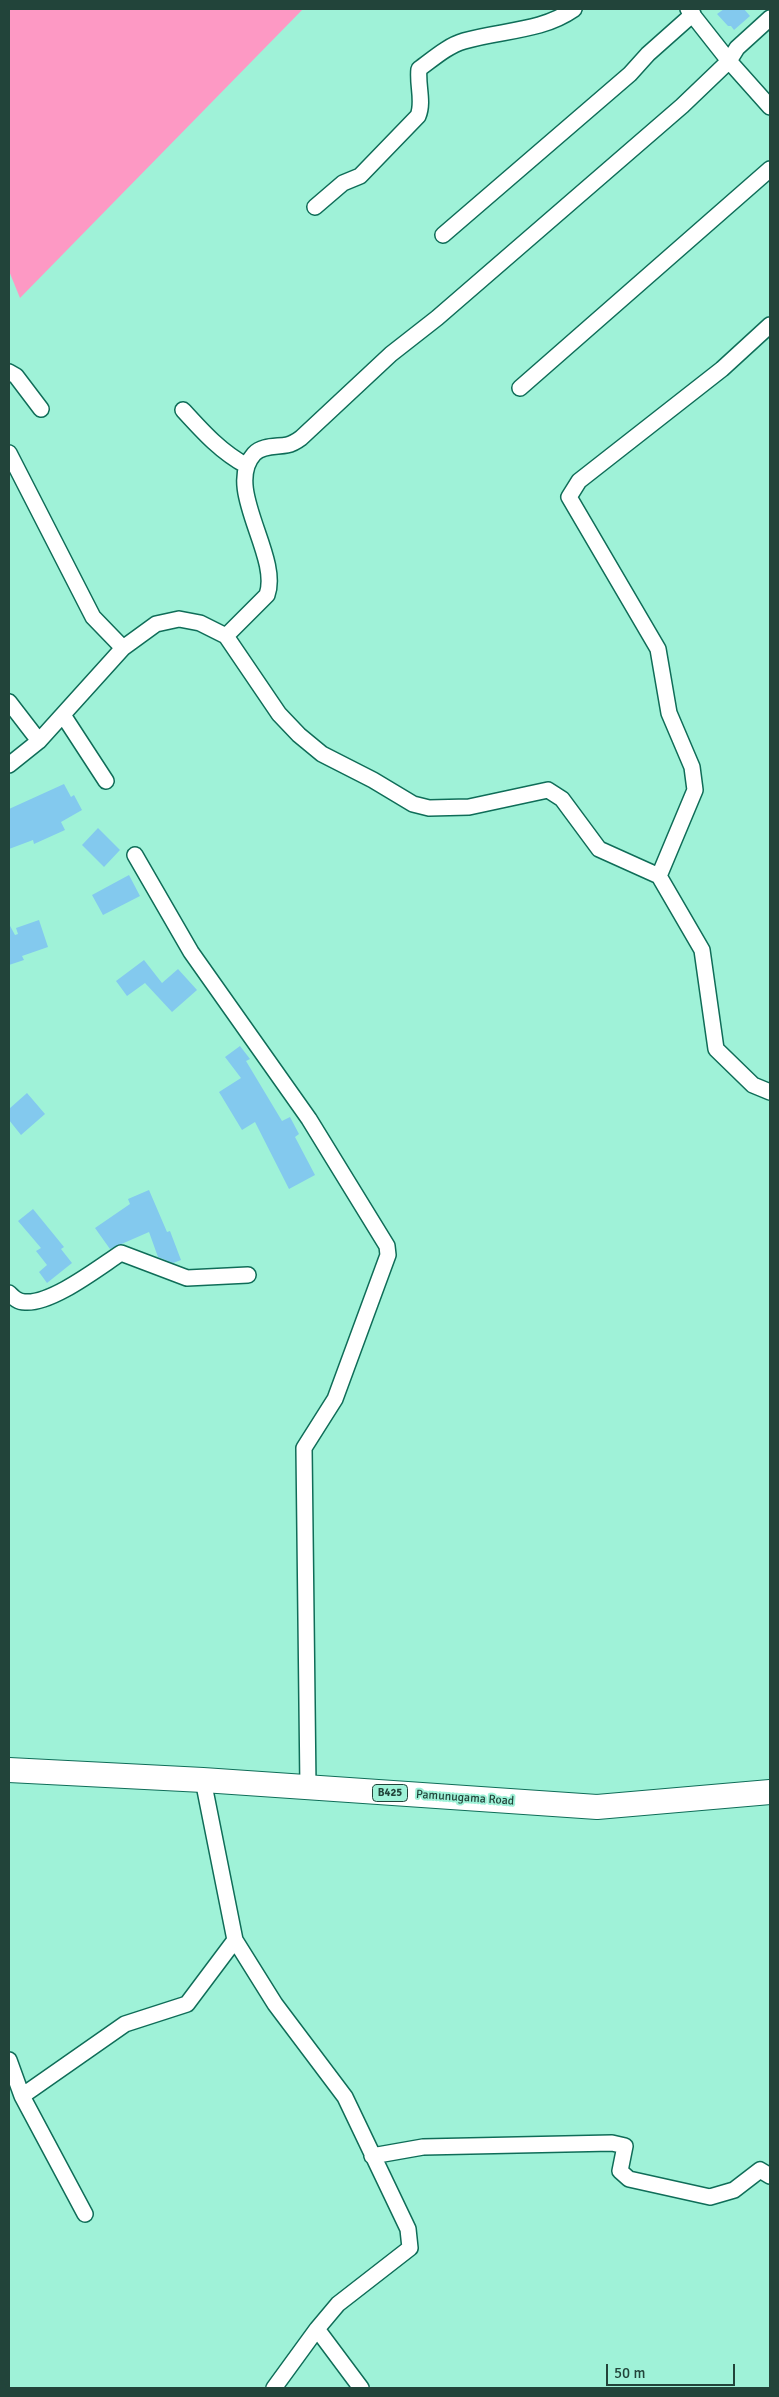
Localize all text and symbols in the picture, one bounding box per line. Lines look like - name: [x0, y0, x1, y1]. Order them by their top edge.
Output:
- road number: B425: [372, 1785, 408, 1802]
- street label: Pamunugama Road: [415, 1787, 515, 1809]
- scale bar: [609, 2354, 738, 2386]
- text: 50 m: [614, 2364, 645, 2382]

